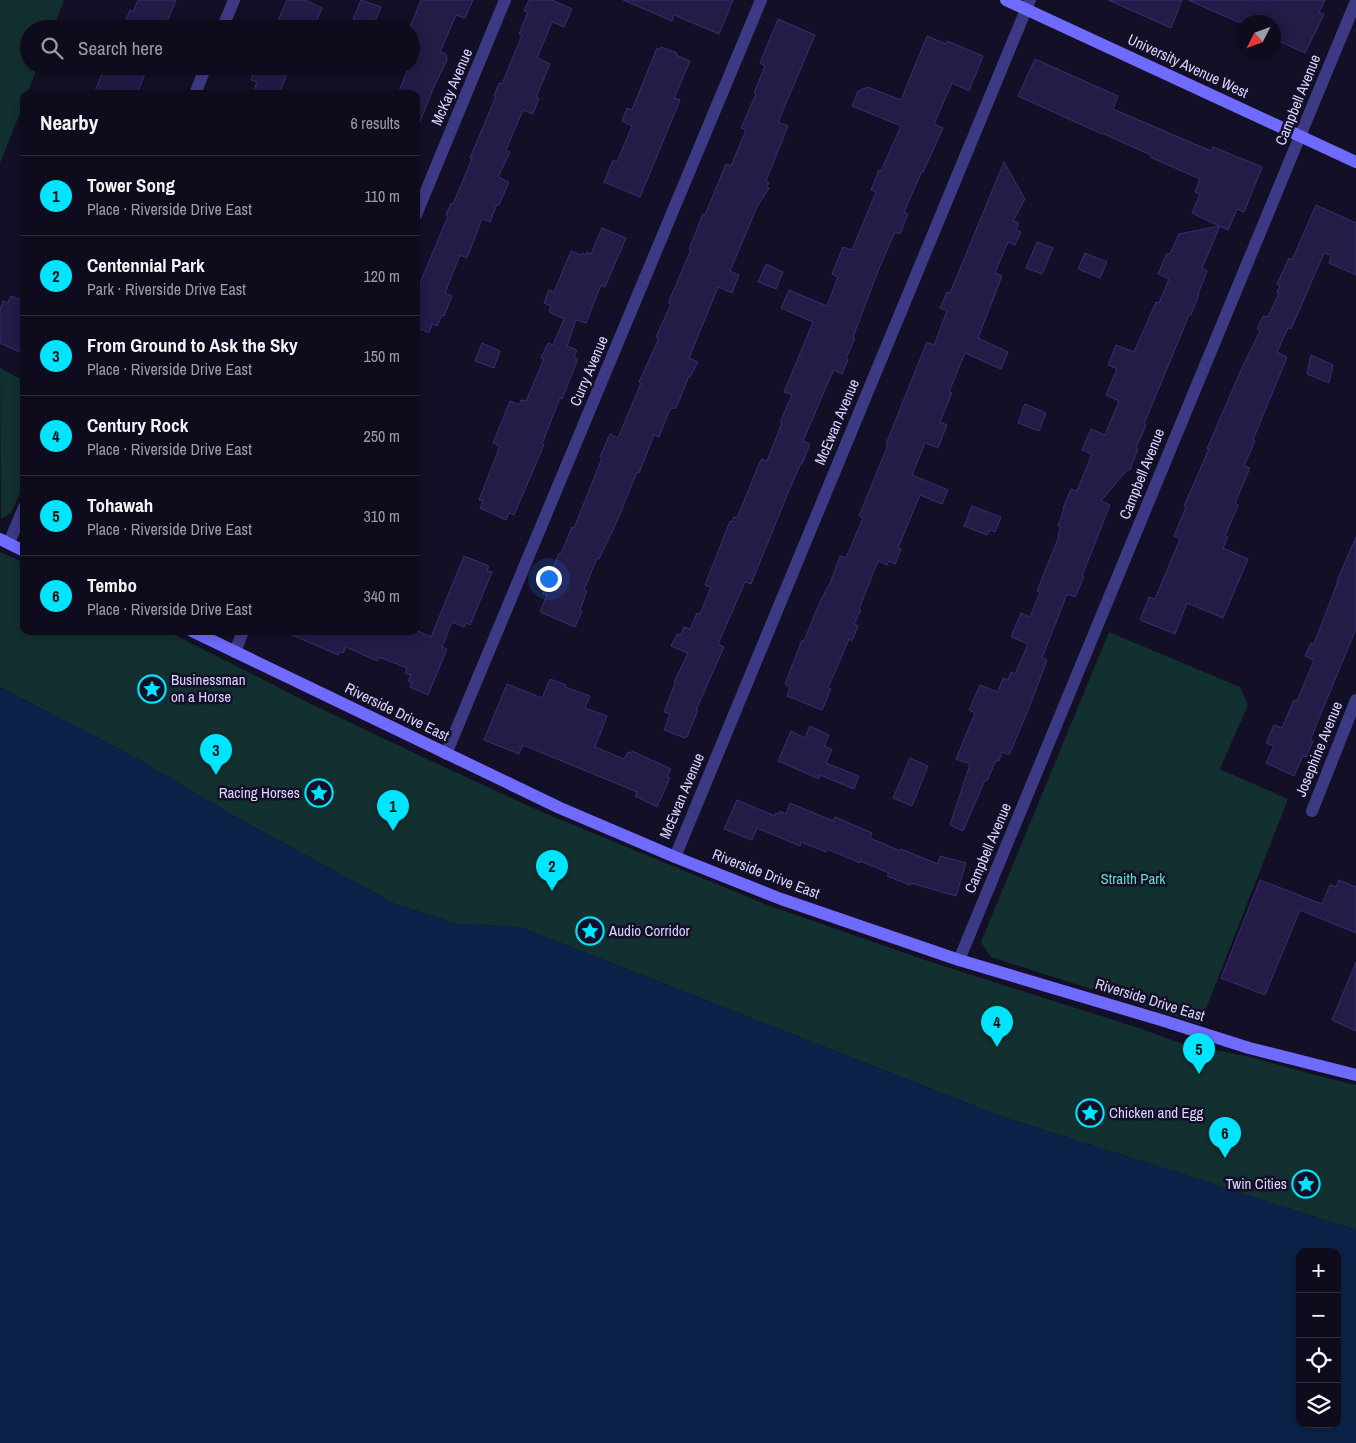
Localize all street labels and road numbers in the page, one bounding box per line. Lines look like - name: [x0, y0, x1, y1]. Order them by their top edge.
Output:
- street label: University Avenue West: [1124, 28, 1252, 103]
- street label: McKay Avenue: [426, 45, 477, 129]
- street label: Campbell Avenue: [1270, 51, 1325, 148]
- street label: Curry Avenue: [564, 332, 613, 409]
- street label: McEwan Avenue: [809, 375, 864, 468]
- street label: Campbell Avenue: [1114, 425, 1169, 522]
- street label: Riverside Drive East: [342, 677, 453, 746]
- street label: Josephine Avenue: [1290, 698, 1347, 800]
- street label: McEwan Avenue: [654, 749, 709, 842]
- street label: Campbell Avenue: [959, 799, 1016, 896]
- street label: Riverside Drive East: [709, 843, 823, 904]
- street label: Riverside Drive East: [1093, 973, 1208, 1026]

